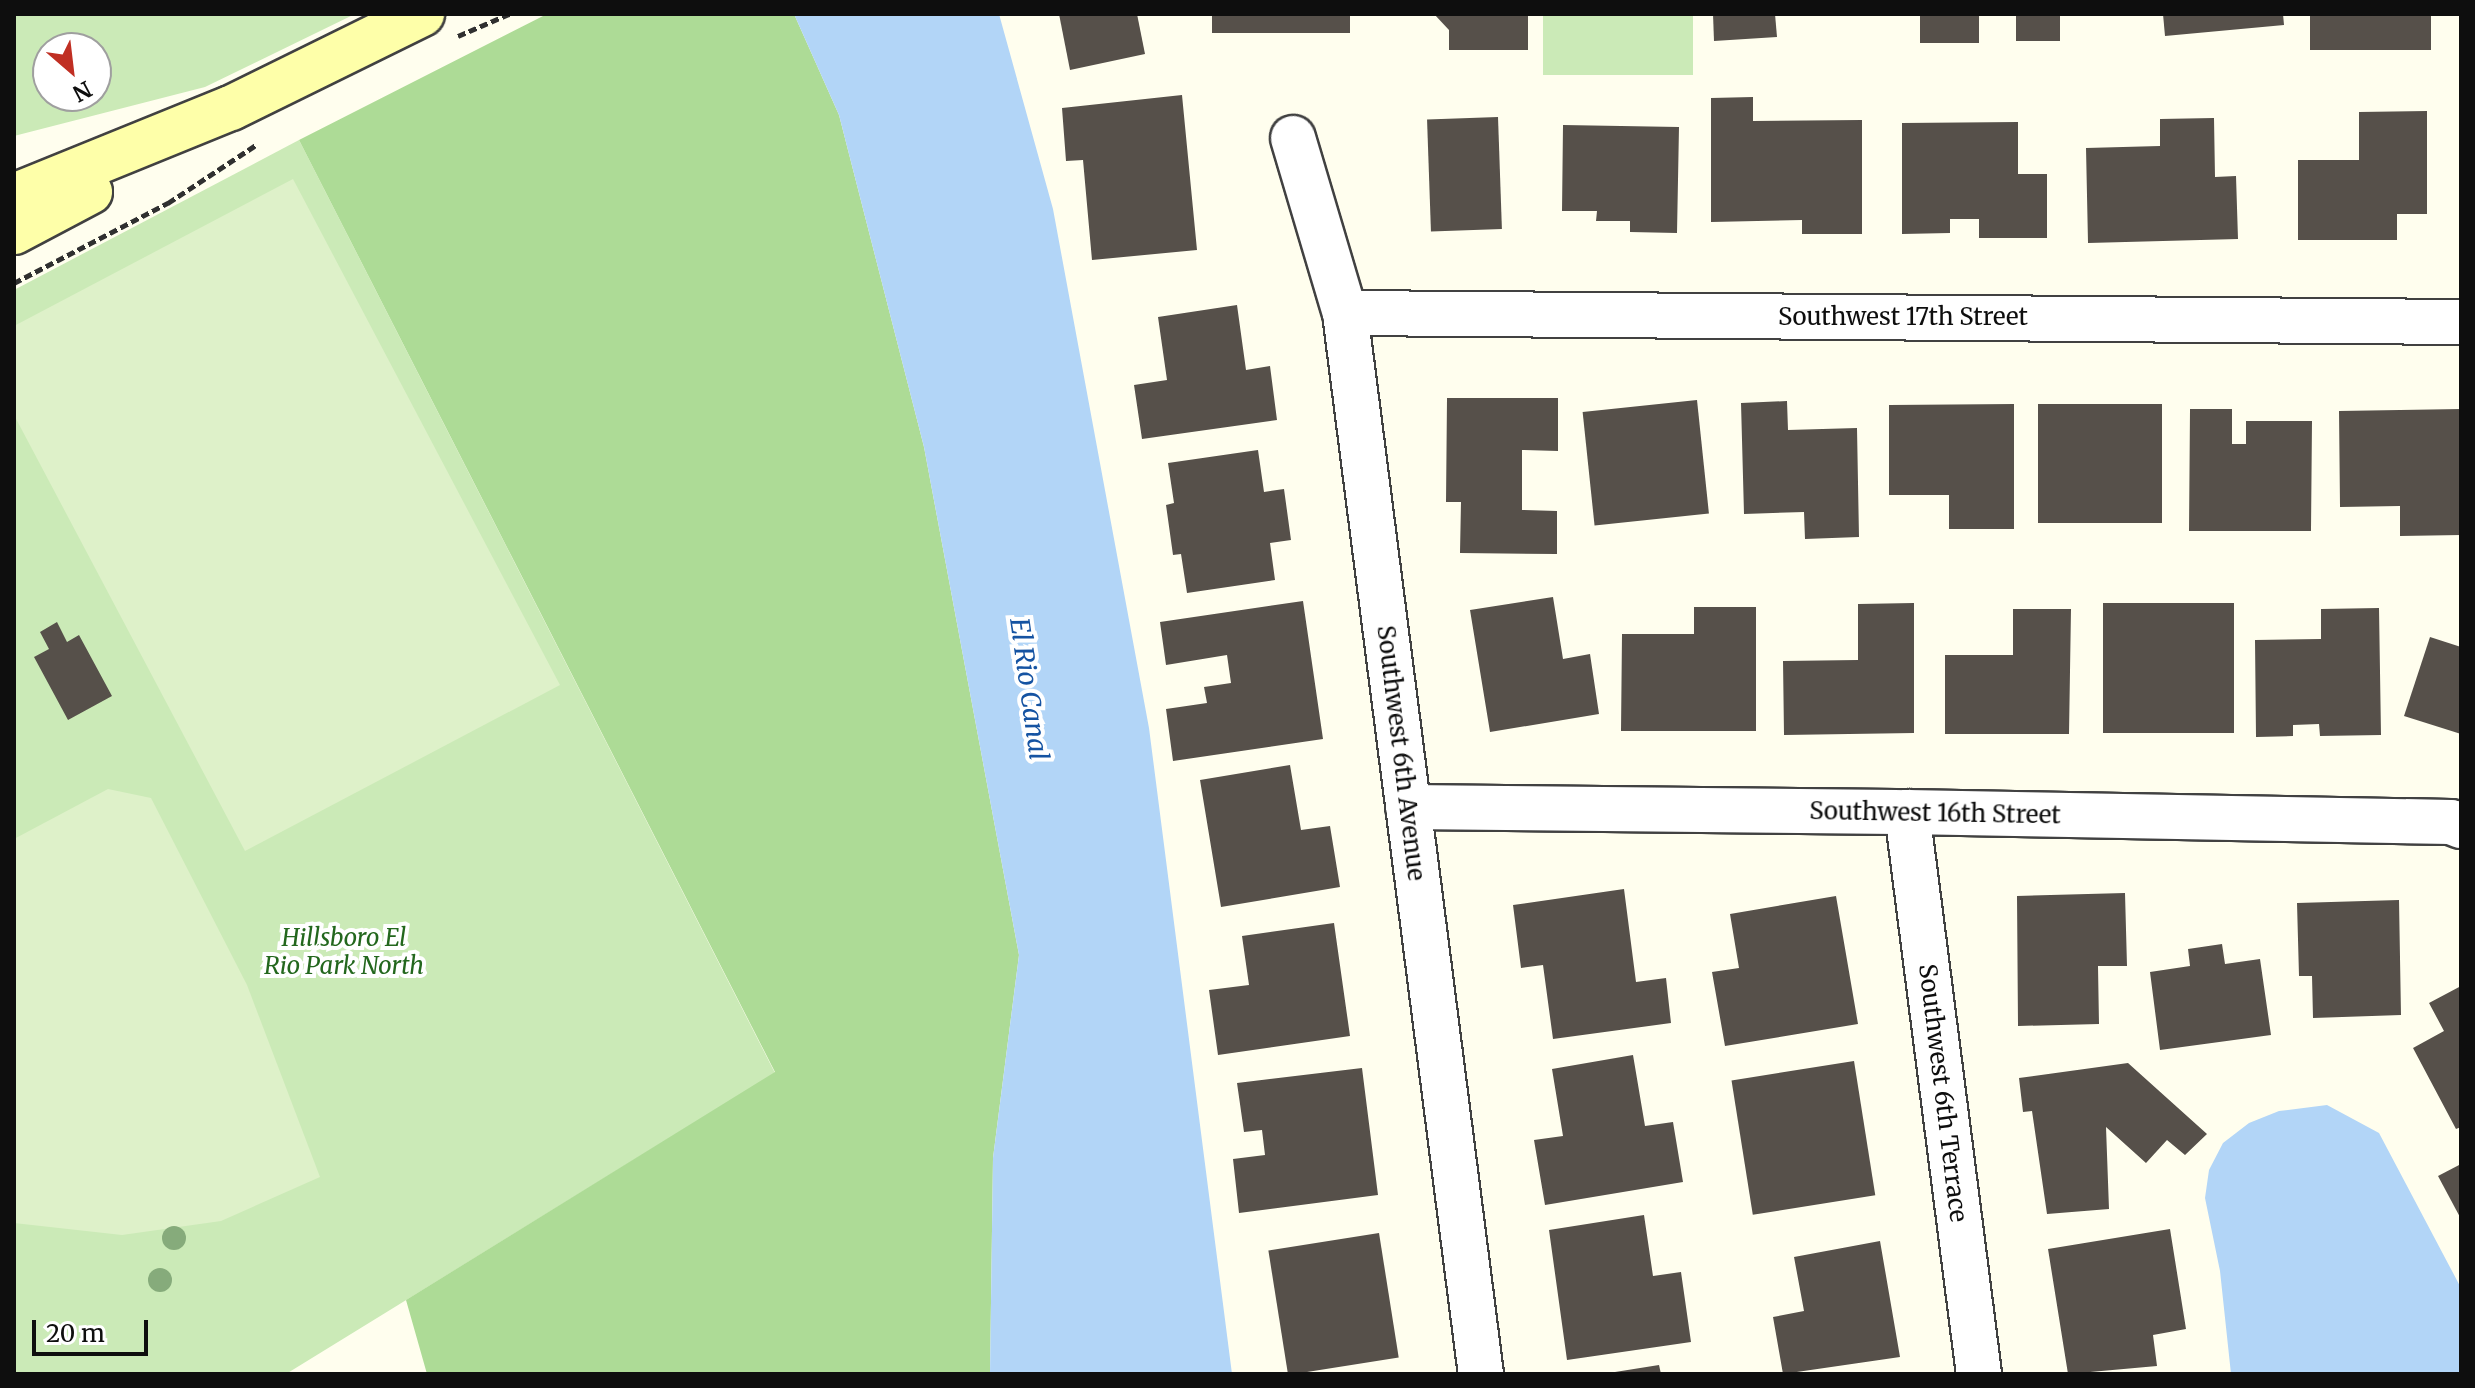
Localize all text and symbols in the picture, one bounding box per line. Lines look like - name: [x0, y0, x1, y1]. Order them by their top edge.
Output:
- north arrow: [32, 32, 112, 112]
- text: N: [68, 75, 97, 108]
- street label: Southwest 17th Street: [1778, 303, 2028, 331]
- water label: El Rio Canal: [1004, 616, 1054, 762]
- street label: Southwest 6th Avenue: [1371, 624, 1431, 882]
- street label: Southwest 16th Street: [1809, 796, 2061, 830]
- park label: Hillsboro El Rio Park North: [264, 924, 424, 980]
- street label: Southwest 6th Terrace: [1913, 962, 1973, 1224]
- scale bar: [36, 1304, 152, 1354]
- text: 20 m: [46, 1318, 105, 1349]

